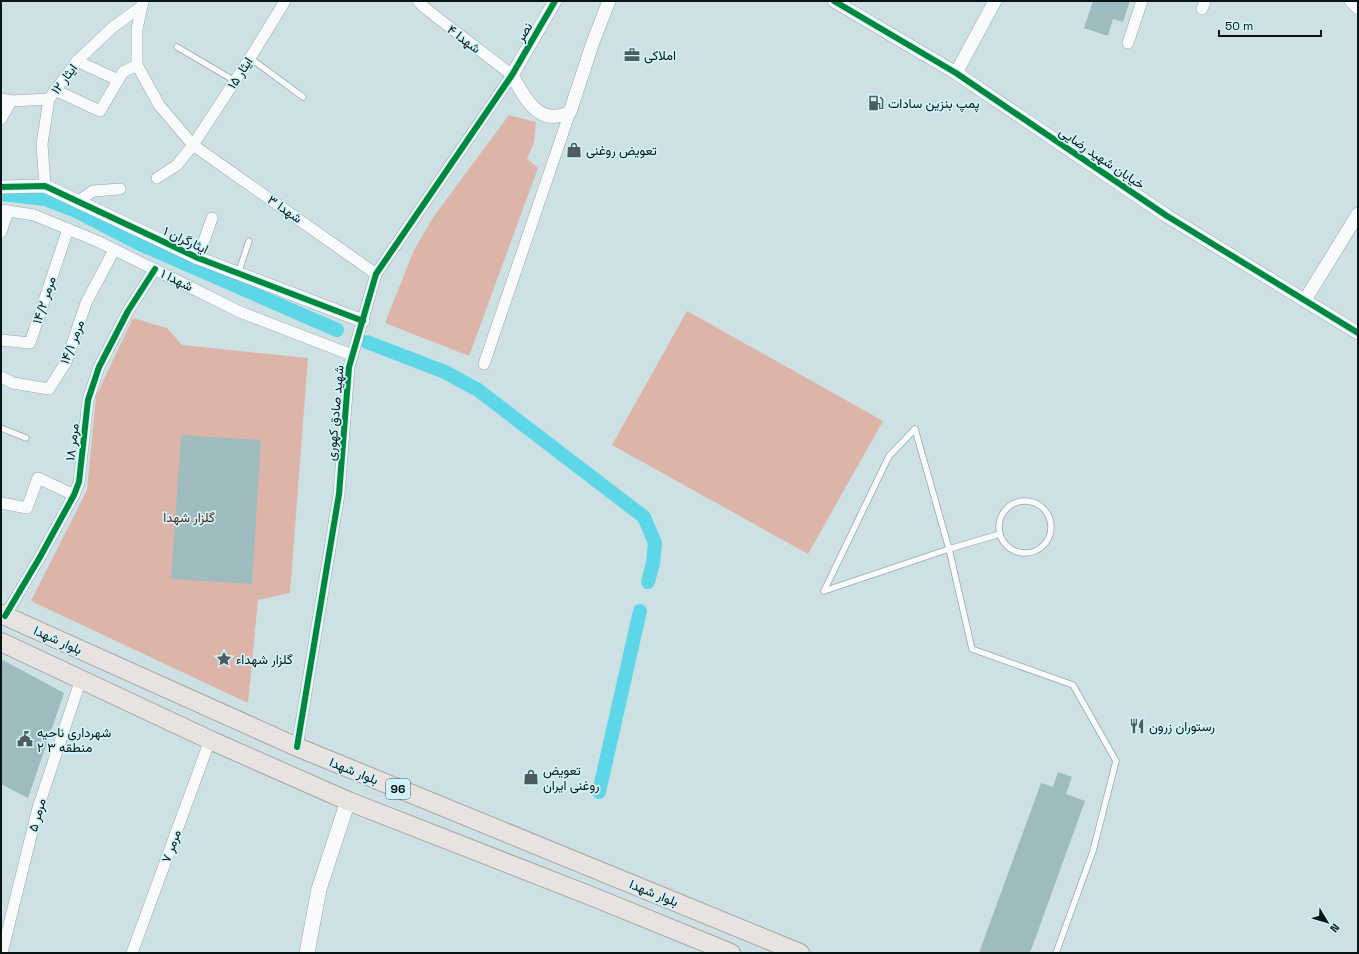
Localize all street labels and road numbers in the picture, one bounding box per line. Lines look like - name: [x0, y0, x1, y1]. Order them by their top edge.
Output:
- street label: نصر: [511, 19, 537, 46]
- street label: شهدا ۴: [444, 21, 484, 57]
- street label: ایثار ۱۵: [223, 54, 257, 92]
- street label: ایثار ۱۲: [47, 60, 81, 98]
- street label: خیابان شهید رضایی: [1056, 123, 1148, 193]
- street label: شهدا ۳: [264, 191, 306, 227]
- street label: ایثارگران ۱: [161, 222, 211, 258]
- street label: شهدا ۱: [158, 265, 196, 295]
- street label: مرمر ۱۴/۲: [28, 274, 60, 326]
- street label: مرمر ۱۴/۱: [56, 317, 88, 367]
- street label: شهید صادق کهوری: [322, 364, 348, 462]
- street label: مرمر ۱۸: [61, 422, 83, 462]
- street label: بلوار شهدا: [31, 622, 85, 658]
- street label: بلوار شهدا: [327, 754, 381, 789]
- road number: 96: [386, 779, 410, 799]
- street label: مرمر ۵: [24, 796, 50, 834]
- street label: مرمر ۷: [157, 827, 185, 865]
- street label: بلوار شهدا: [627, 876, 681, 911]

